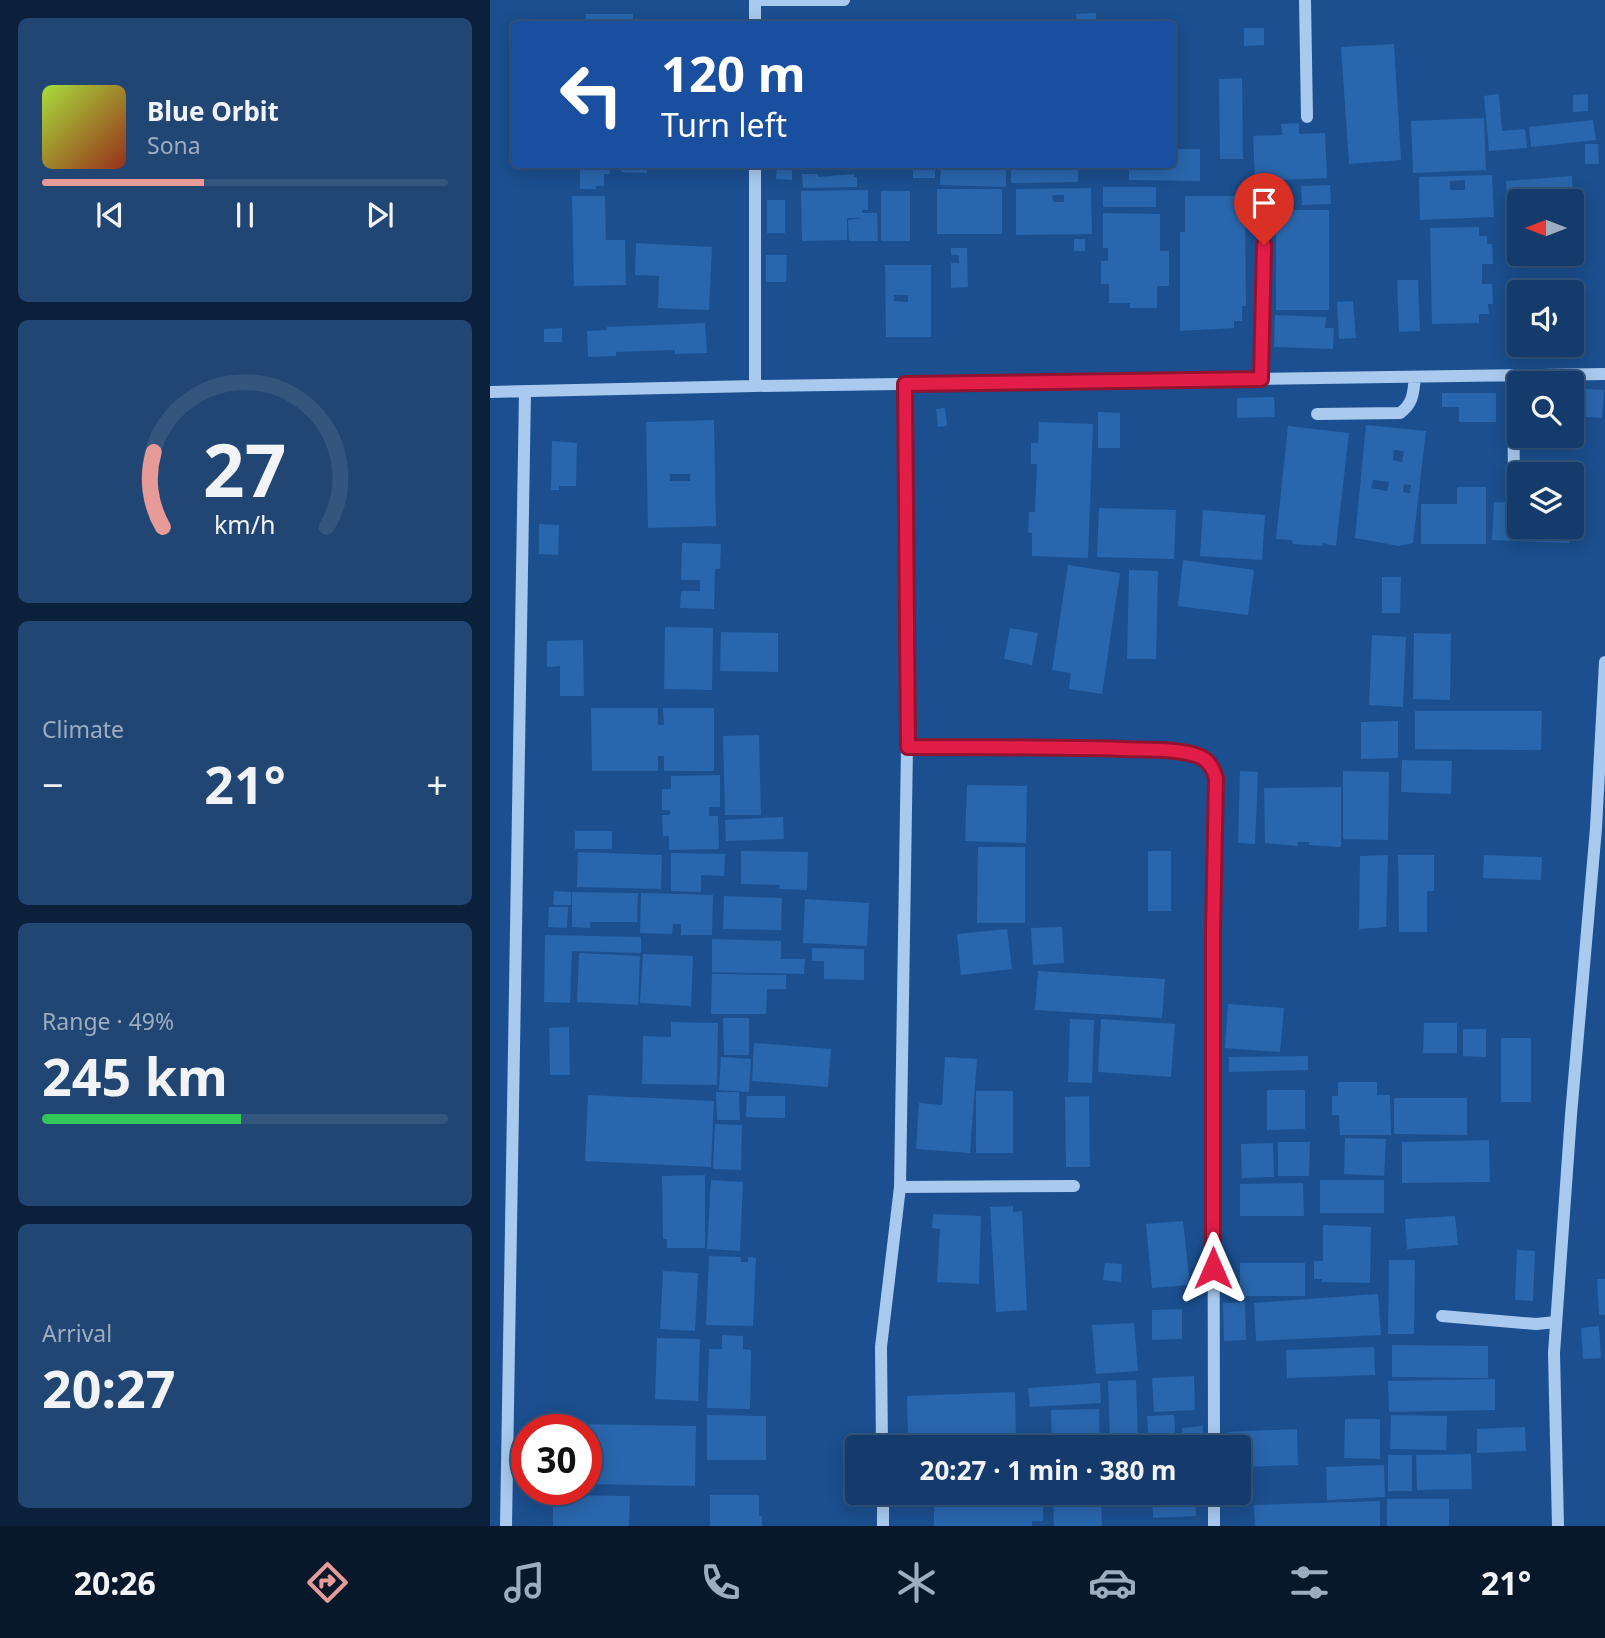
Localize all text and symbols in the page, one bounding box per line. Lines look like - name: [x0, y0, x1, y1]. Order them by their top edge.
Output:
- text: 120 m: [661, 40, 806, 106]
- icon: left: [546, 49, 637, 140]
- text: Blue Orbit: [147, 93, 279, 129]
- text: Turn left: [661, 103, 787, 146]
- text: Sona: [147, 129, 201, 161]
- pin: [1234, 173, 1294, 245]
- icon: arrive: [1245, 184, 1283, 222]
- north arrow: [1507, 189, 1584, 266]
- map controls: [1507, 189, 1584, 539]
- icon: previous: [91, 196, 129, 234]
- icon: pause: [226, 196, 264, 234]
- icon: next: [361, 196, 399, 234]
- button: sound: [1507, 280, 1584, 357]
- button: search: [1507, 371, 1584, 448]
- text: 27: [203, 420, 287, 519]
- button: layers: [1507, 462, 1584, 539]
- text: km/h: [214, 507, 276, 541]
- text: Climate: [42, 713, 124, 745]
- text: 21°: [204, 748, 286, 819]
- text: −: [42, 758, 64, 810]
- text: +: [426, 758, 448, 810]
- text: Range · 49%: [42, 1005, 174, 1037]
- text: 245 km: [42, 1040, 228, 1111]
- position arrow: [1176, 1231, 1250, 1305]
- text: Arrival: [42, 1317, 112, 1349]
- text: 20:27: [42, 1352, 176, 1423]
- speed limit sign: 30: [511, 1414, 602, 1505]
- text: 20:27 · 1 min · 380 m: [920, 1452, 1176, 1488]
- icon: directions: [303, 1558, 352, 1607]
- icon: music: [500, 1558, 549, 1607]
- icon: phone: [696, 1558, 745, 1607]
- icon: climate: [892, 1558, 941, 1607]
- icon: car: [1088, 1558, 1137, 1607]
- icon: filters: [1285, 1558, 1334, 1607]
- text: 20:26: [74, 1561, 156, 1604]
- text: 21°: [1481, 1561, 1531, 1604]

